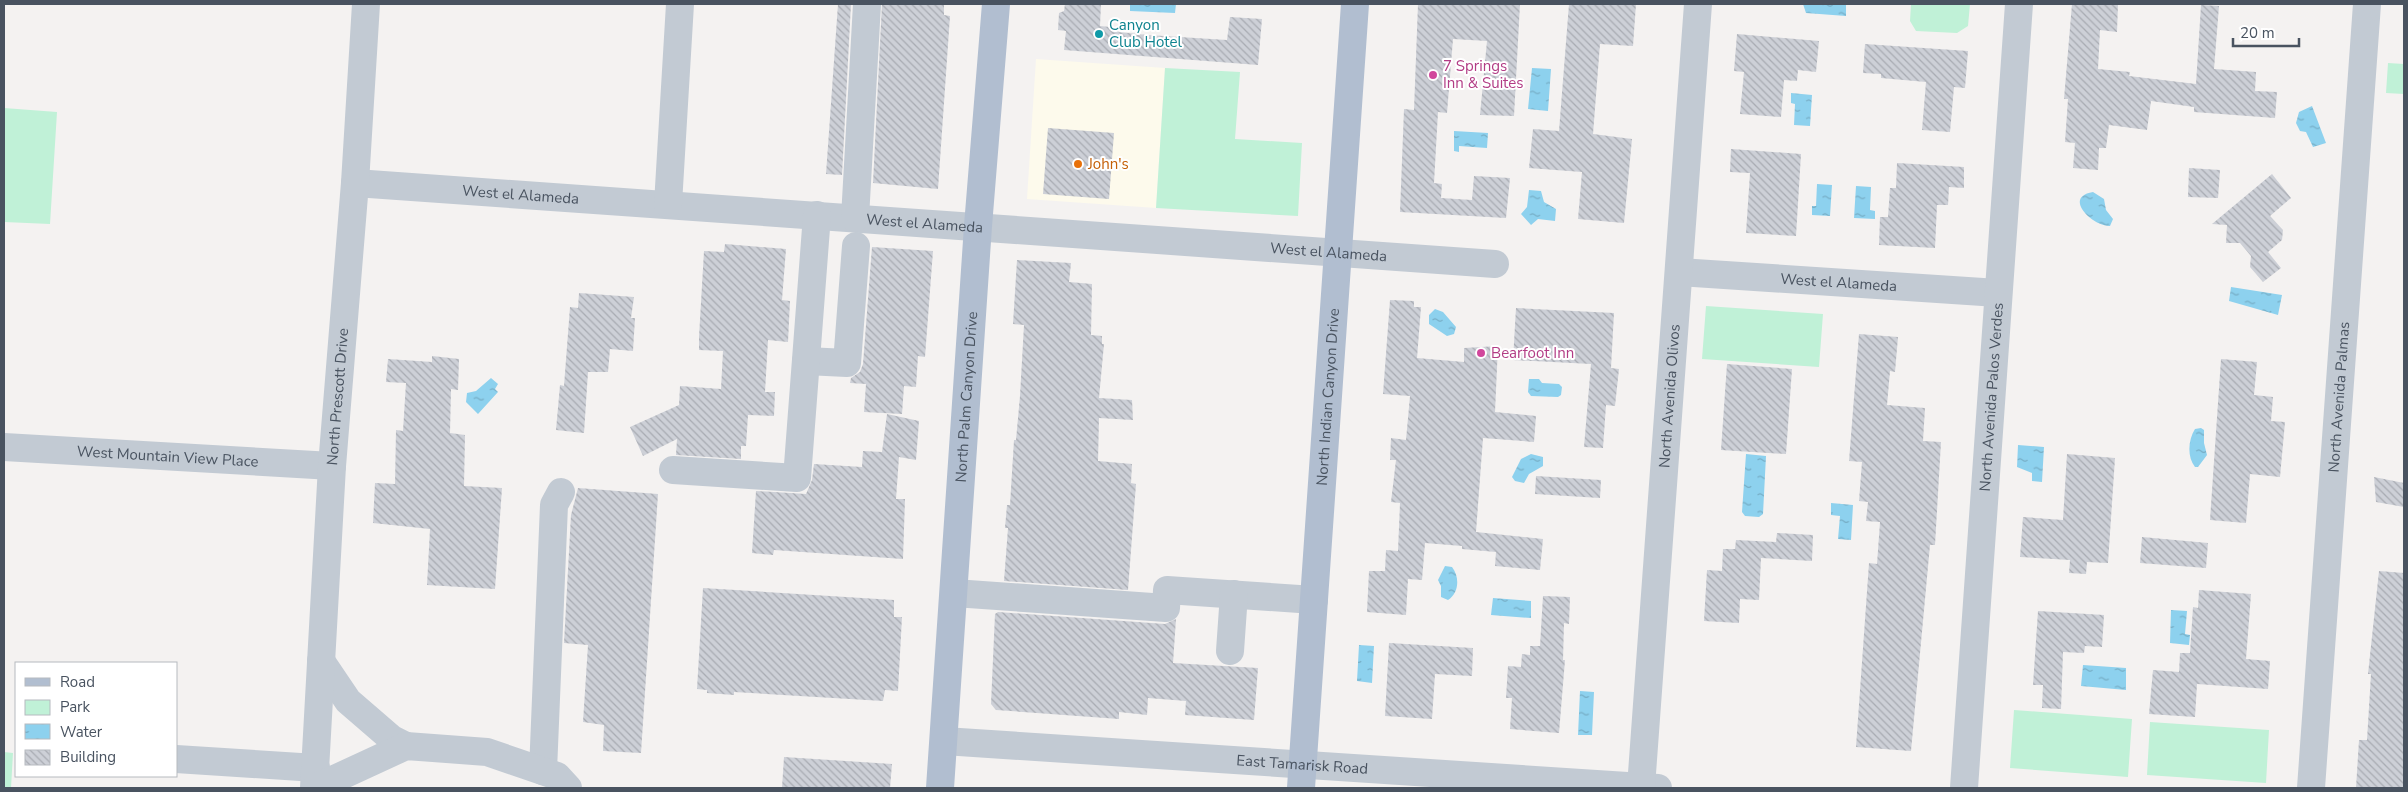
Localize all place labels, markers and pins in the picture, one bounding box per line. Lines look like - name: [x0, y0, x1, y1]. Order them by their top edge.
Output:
- place label: Canyon Club Hotel: [1109, 15, 1182, 52]
- marker: Canyon Club Hotel: [1093, 28, 1105, 40]
- place label: 7 Springs Inn & Suites: [1443, 56, 1523, 93]
- marker: 7 Springs Inn & Suites: [1427, 69, 1439, 81]
- place label: John's: [1087, 154, 1129, 174]
- marker: John's: [1072, 158, 1084, 170]
- place label: Bearfoot Inn: [1491, 343, 1574, 363]
- marker: Bearfoot Inn: [1475, 347, 1487, 359]

